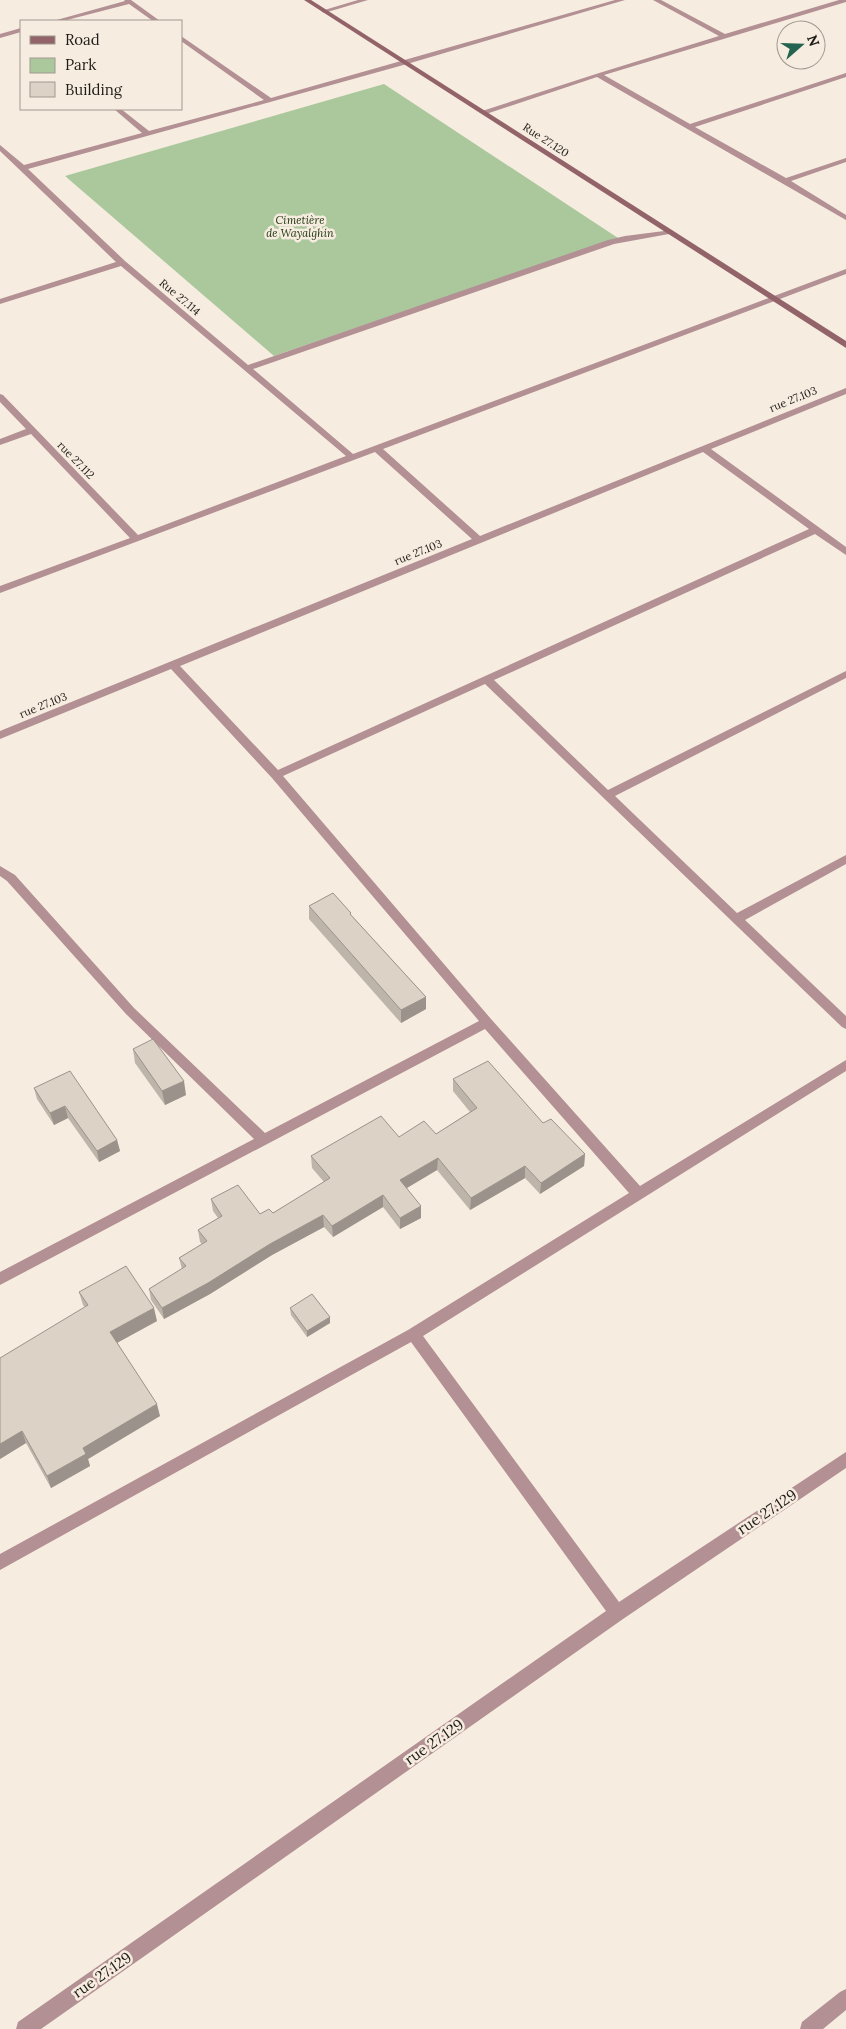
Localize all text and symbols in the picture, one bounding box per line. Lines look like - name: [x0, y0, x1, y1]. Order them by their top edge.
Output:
- legend: [20, 20, 182, 110]
- north arrow: [776, 20, 826, 70]
- text: Road: [65, 30, 100, 49]
- text: N: [803, 32, 824, 49]
- text: Park: [65, 55, 96, 74]
- text: Building: [65, 80, 123, 99]
- street label: Rue 27.120: [520, 120, 572, 160]
- park label: Cimetière de Wayalghin: [266, 213, 334, 240]
- street label: Rue 27.114: [157, 276, 203, 318]
- street label: rue 27.103: [767, 383, 819, 415]
- street label: rue 27.112: [55, 438, 98, 482]
- street label: rue 27.103: [392, 536, 444, 568]
- street label: rue 27.103: [17, 689, 69, 721]
- street label: rue 27.129: [733, 1485, 800, 1538]
- street label: rue 27.129: [401, 1714, 467, 1769]
- street label: rue 27.129: [69, 1947, 135, 2002]

